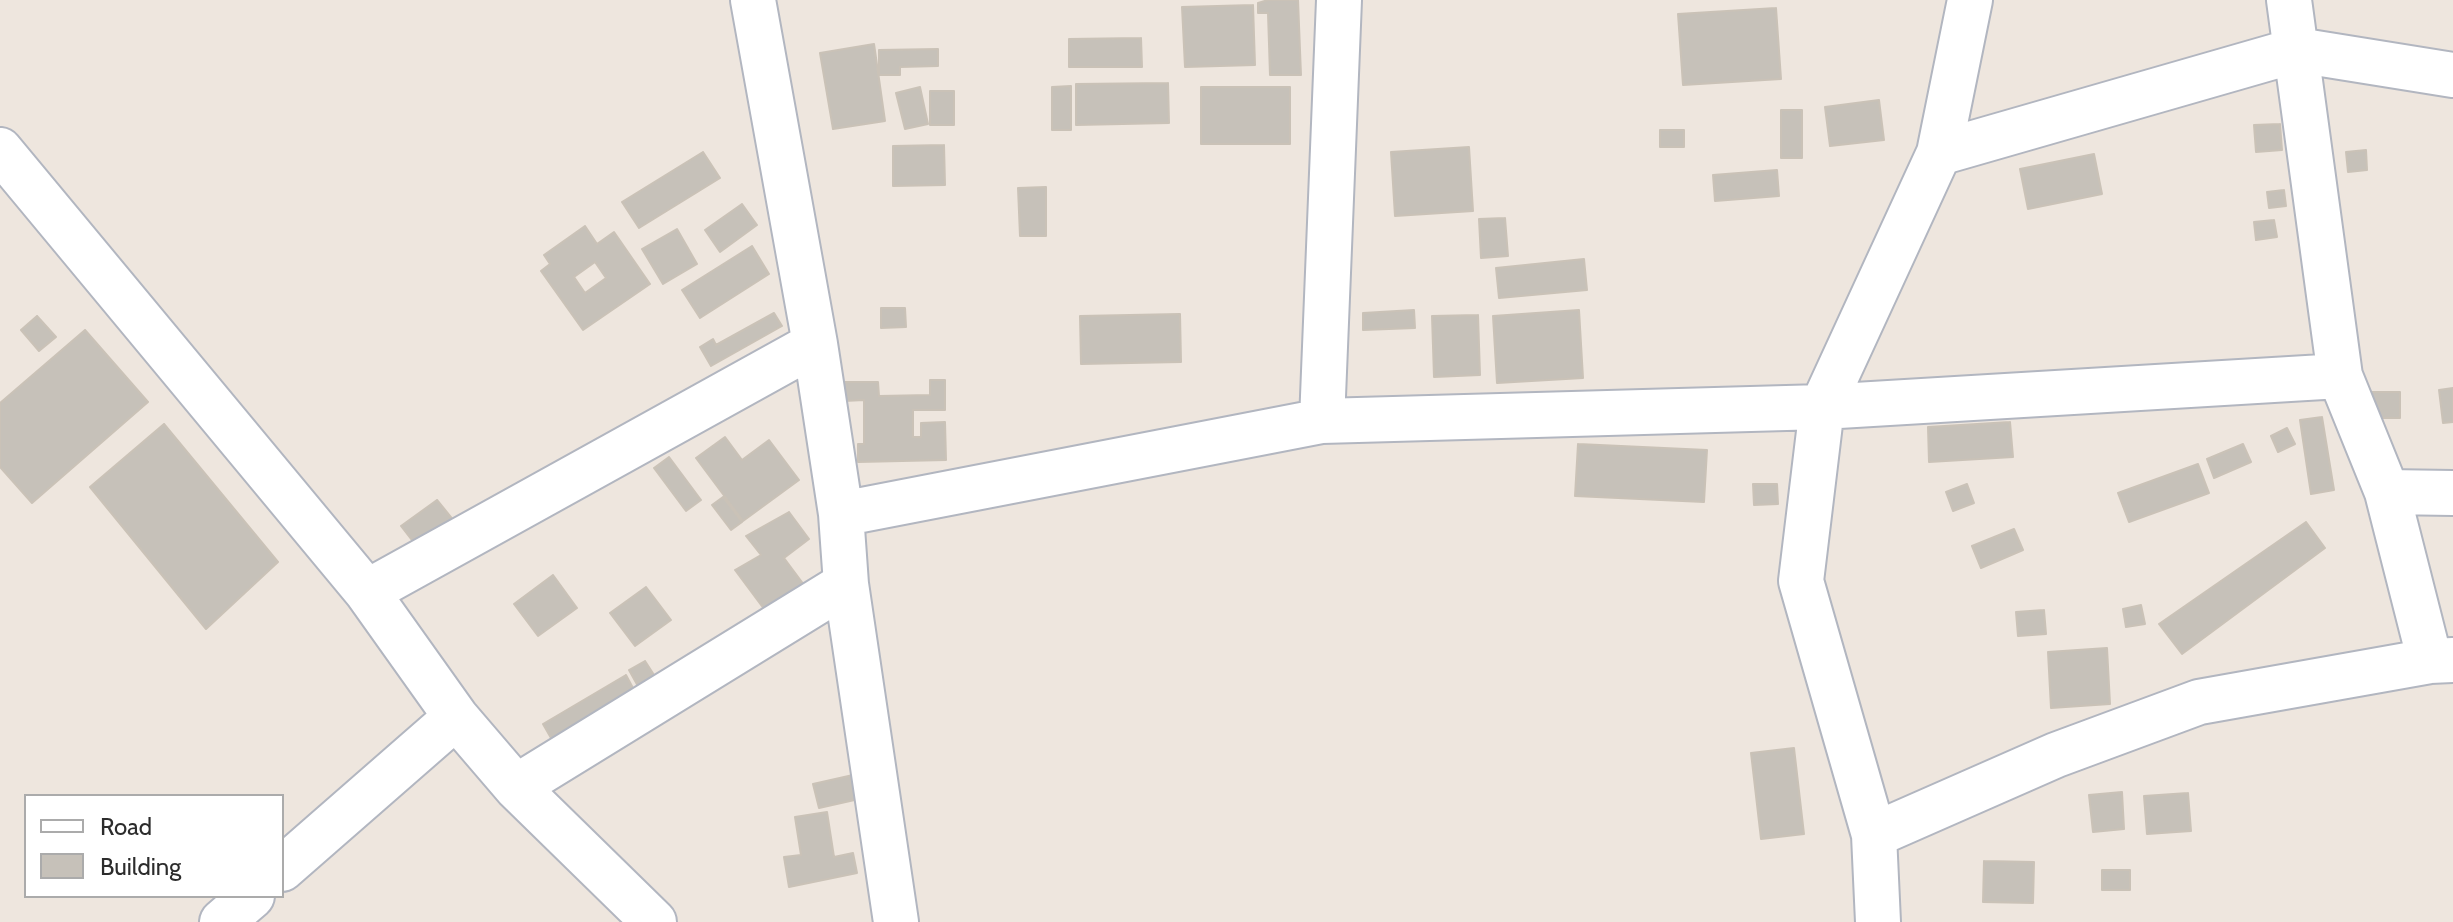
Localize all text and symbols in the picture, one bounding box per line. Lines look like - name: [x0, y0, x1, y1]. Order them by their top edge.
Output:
- legend: [24, 794, 284, 898]
- text: Road: [100, 812, 152, 841]
- text: Building: [100, 852, 181, 881]

